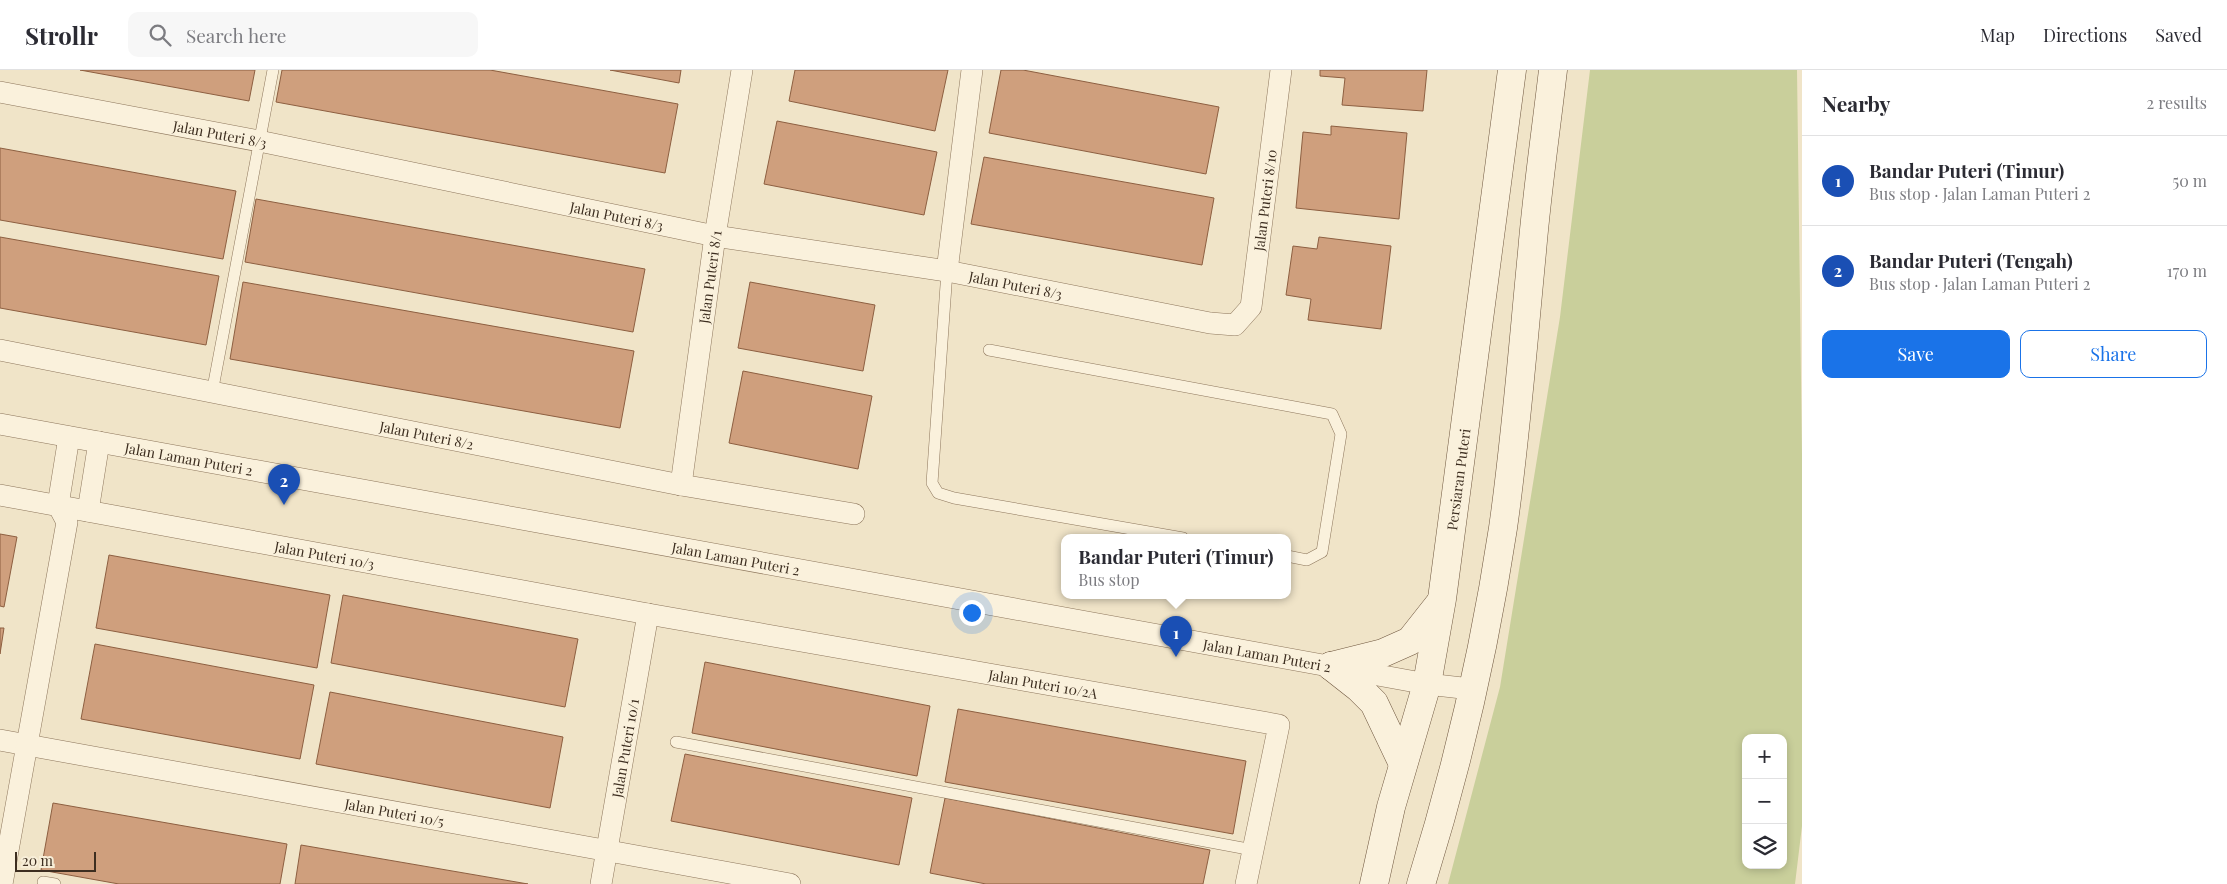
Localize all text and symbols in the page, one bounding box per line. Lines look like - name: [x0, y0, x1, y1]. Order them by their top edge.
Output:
- search box: [128, 12, 478, 57]
- text: Strollr: [25, 19, 98, 51]
- icon: search: [146, 21, 174, 49]
- text: Search here: [186, 22, 286, 48]
- text: Map: [1980, 23, 2015, 47]
- text: Directions: [2043, 23, 2127, 47]
- text: Saved: [2155, 23, 2202, 47]
- text: Nearby: [1822, 89, 1891, 117]
- text: 2 results: [2147, 92, 2207, 113]
- street label: Jalan Puteri 8/3: [171, 115, 269, 152]
- street label: Jalan Puteri 8/10: [1249, 148, 1280, 253]
- text: Bandar Puteri (Timur): [1869, 157, 2064, 183]
- text: 1: [1835, 170, 1841, 191]
- text: 50 m: [2173, 170, 2207, 191]
- text: Bus stop · Jalan Laman Puteri 2: [1869, 183, 2090, 204]
- street label: Jalan Puteri 8/3: [567, 196, 665, 234]
- street label: Jalan Puteri 8/1: [694, 229, 725, 326]
- text: Bandar Puteri (Tengah): [1869, 247, 2073, 273]
- text: 2: [1834, 260, 1842, 281]
- text: 170 m: [2167, 260, 2207, 281]
- street label: Jalan Puteri 8/3: [966, 266, 1064, 303]
- text: Bus stop · Jalan Laman Puteri 2: [1869, 273, 2090, 294]
- button: Save: [1822, 330, 2010, 378]
- button: Share: [2020, 330, 2207, 378]
- street label: Jalan Puteri 8/2: [377, 416, 476, 453]
- street label: Persiaran Puteri: [1442, 427, 1474, 531]
- street label: Jalan Laman Puteri 2: [122, 437, 255, 479]
- pin: 2: [268, 464, 300, 505]
- popup: [1061, 534, 1291, 599]
- street label: Jalan Puteri 10/3: [272, 536, 376, 573]
- street label: Jalan Laman Puteri 2: [669, 537, 802, 579]
- text: Bandar Puteri (Timur): [1078, 543, 1274, 569]
- text: Bus stop: [1078, 569, 1140, 590]
- your location: [959, 600, 985, 626]
- pin: 1: [1160, 616, 1192, 657]
- street label: Jalan Laman Puteri 2: [1201, 634, 1333, 676]
- street label: Jalan Puteri 10/2A: [986, 664, 1099, 702]
- street label: Jalan Puteri 10/1: [607, 697, 643, 800]
- map controls: [1742, 734, 1787, 869]
- button: +: [1742, 734, 1787, 779]
- button: −: [1742, 779, 1787, 824]
- street label: Jalan Puteri 10/5: [342, 793, 446, 830]
- button: layers: [1742, 824, 1787, 869]
- scale bar: [15, 849, 96, 872]
- text: 20 m: [22, 851, 53, 870]

